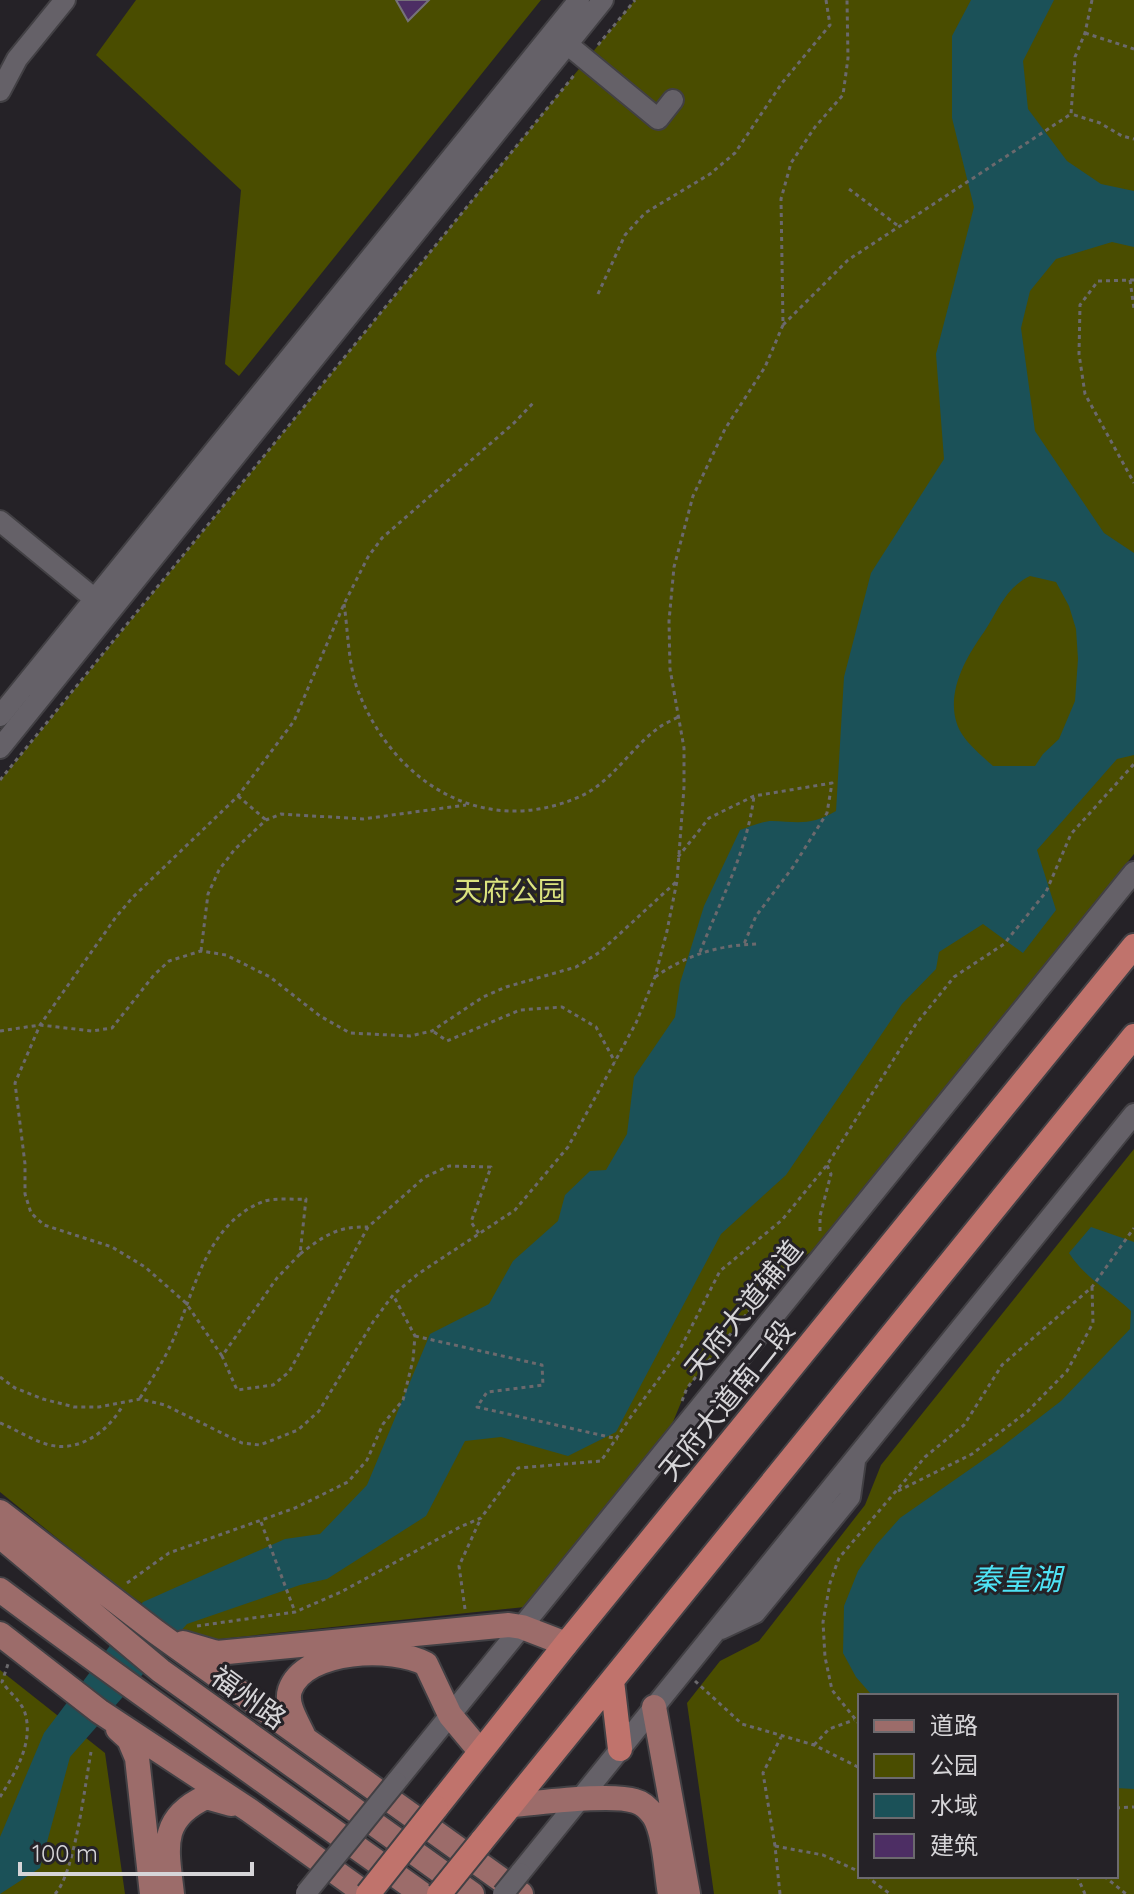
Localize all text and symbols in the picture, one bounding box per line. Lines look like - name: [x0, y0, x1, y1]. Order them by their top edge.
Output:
- park label: 天府公园: [454, 873, 566, 908]
- street label: 天府大道辅道: [677, 1233, 809, 1385]
- street label: 天府大道南二段: [651, 1313, 801, 1487]
- water label: 秦皇湖: [971, 1560, 1065, 1598]
- street label: 福州路: [205, 1658, 293, 1736]
- legend: [858, 1694, 1118, 1878]
- text: 道路: [930, 1710, 978, 1740]
- text: 公园: [930, 1750, 978, 1780]
- text: 水域: [930, 1790, 978, 1820]
- scale bar: [20, 1826, 252, 1876]
- text: 建筑: [930, 1830, 978, 1860]
- text: 100 m: [32, 1838, 98, 1868]

